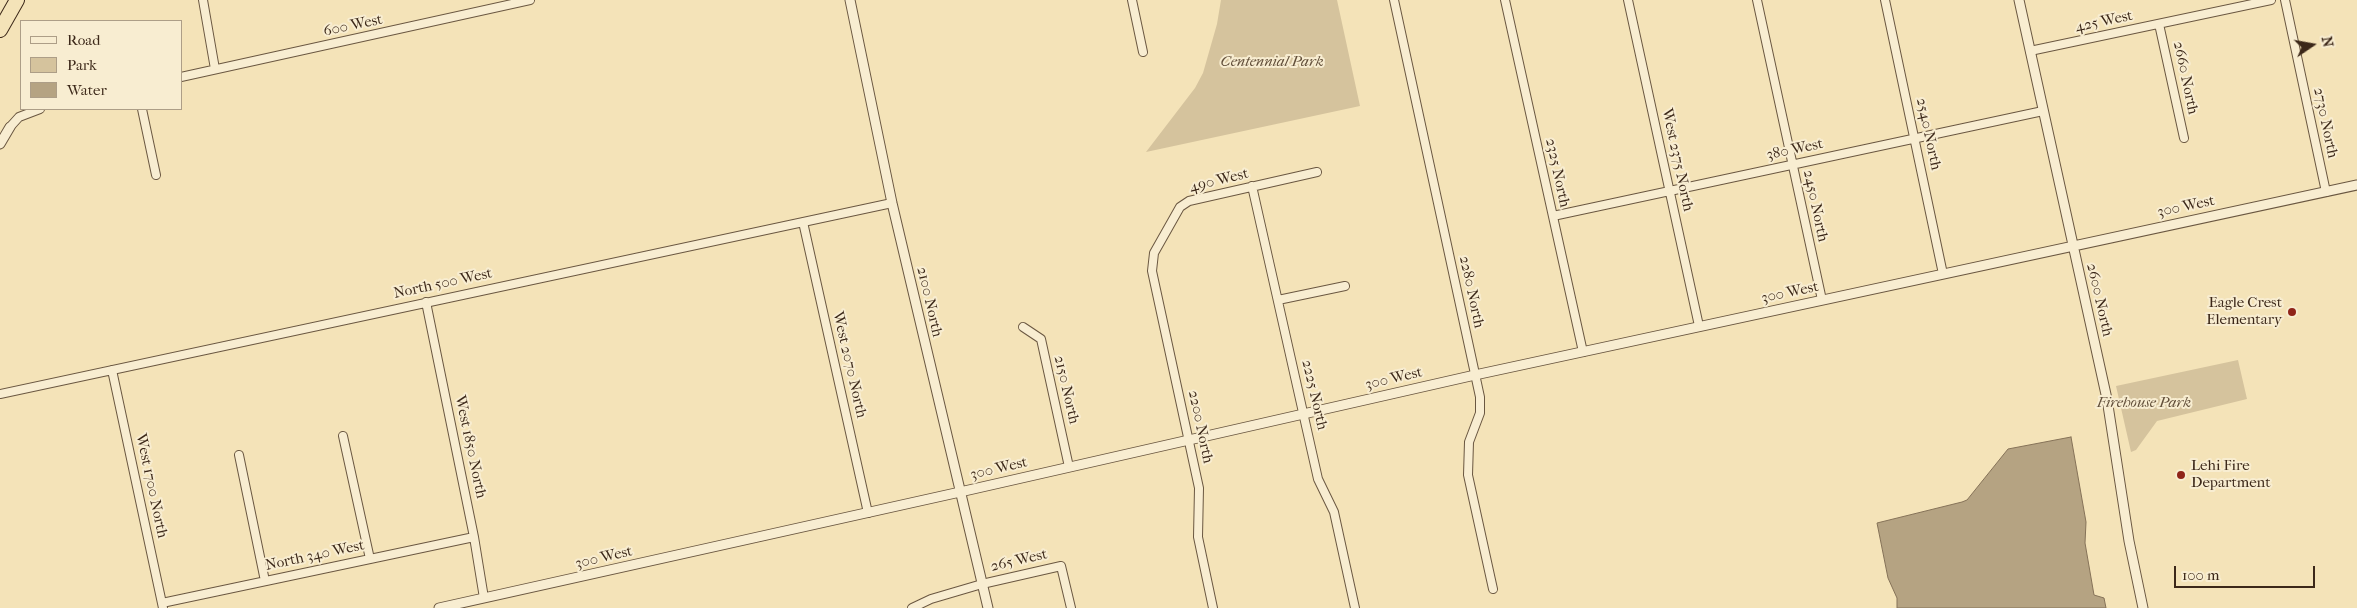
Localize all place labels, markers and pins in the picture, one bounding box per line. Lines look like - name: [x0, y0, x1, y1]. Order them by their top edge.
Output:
- place label: Eagle Crest Elementary: [2206, 294, 2282, 329]
- marker: Eagle Crest Elementary: [2286, 306, 2298, 318]
- place label: Lehi Fire Department: [2191, 457, 2271, 492]
- marker: Lehi Fire Department: [2175, 469, 2187, 481]

